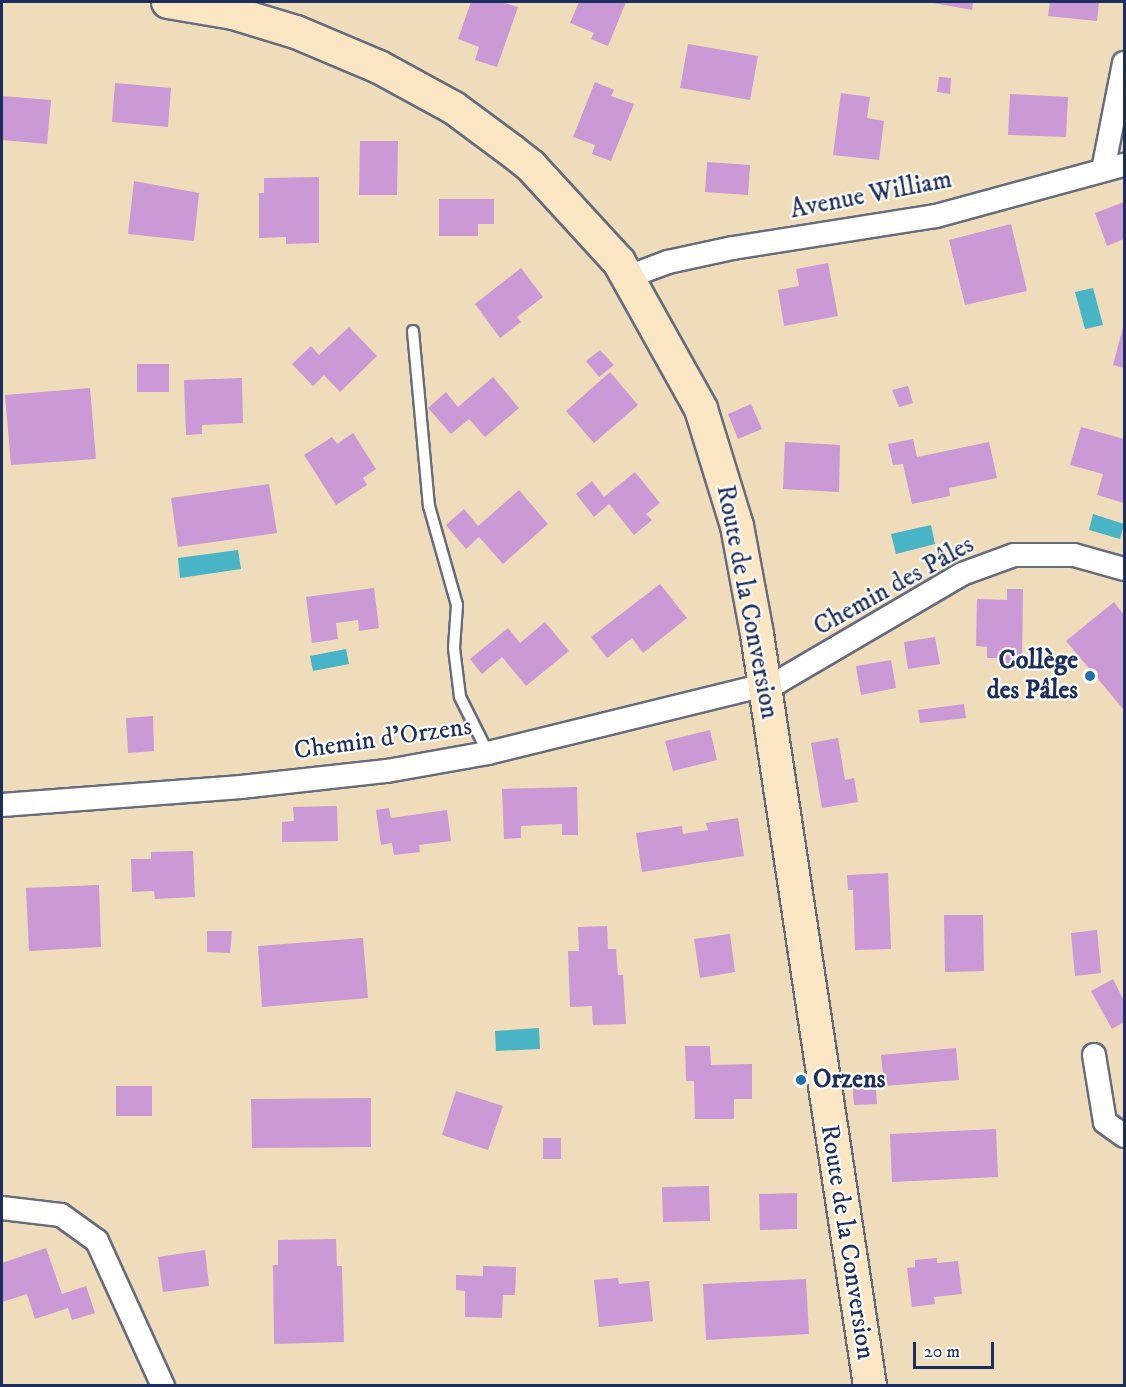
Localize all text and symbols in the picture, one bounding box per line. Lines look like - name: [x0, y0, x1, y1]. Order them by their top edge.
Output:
- street label: Avenue William: [788, 164, 954, 226]
- street label: Route de la Conversion: [709, 482, 785, 722]
- street label: Chemin des Pâles: [808, 529, 980, 643]
- place label: Collège des Pâles: [987, 645, 1078, 706]
- marker: Collège des Pâles: [1083, 669, 1097, 683]
- street label: Chemin d'Orzens: [292, 711, 474, 767]
- place label: Orzens: [813, 1064, 885, 1096]
- marker: Orzens: [794, 1073, 808, 1087]
- street label: Route de la Conversion: [813, 1122, 881, 1362]
- scale bar: [916, 1330, 997, 1368]
- text: 20 m: [924, 1341, 960, 1363]

